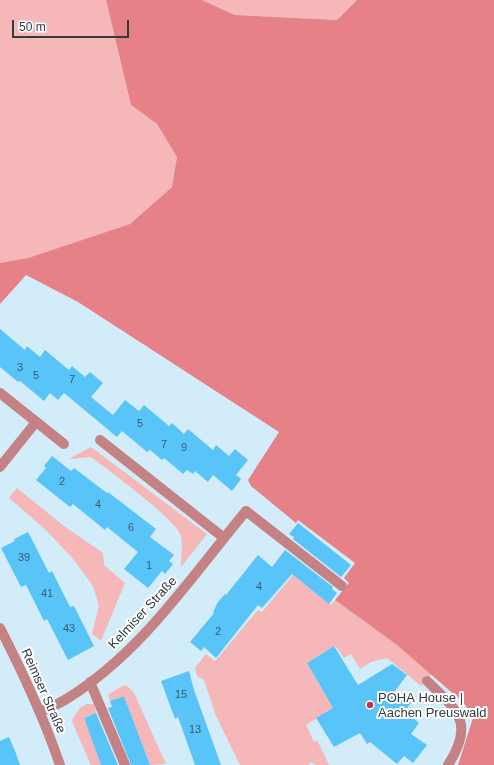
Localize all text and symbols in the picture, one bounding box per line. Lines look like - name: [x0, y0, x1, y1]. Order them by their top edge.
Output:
- scale bar: [14, 12, 131, 38]
- text: 50 m: [19, 20, 46, 34]
- house number: 3: [17, 361, 23, 375]
- house number: 5: [33, 369, 39, 383]
- house number: 7: [69, 373, 75, 387]
- house number: 5: [137, 417, 143, 431]
- house number: 7: [161, 438, 167, 452]
- house number: 9: [181, 441, 187, 455]
- house number: 2: [59, 475, 65, 489]
- house number: 4: [95, 498, 101, 512]
- house number: 6: [128, 521, 134, 535]
- house number: 39: [18, 551, 30, 565]
- house number: 1: [146, 559, 152, 573]
- street label: Kelmiser Straße: [106, 574, 180, 652]
- house number: 4: [256, 580, 262, 594]
- house number: 41: [41, 587, 53, 601]
- house number: 43: [63, 622, 75, 636]
- house number: 2: [215, 625, 221, 639]
- street label: Reimser Straße: [17, 646, 69, 736]
- house number: 15: [175, 688, 187, 702]
- place label: POHA House | Aachen Preuswald: [378, 690, 486, 721]
- marker: POHA House | Aachen Preuswald: [365, 700, 375, 710]
- house number: 13: [189, 723, 201, 737]

